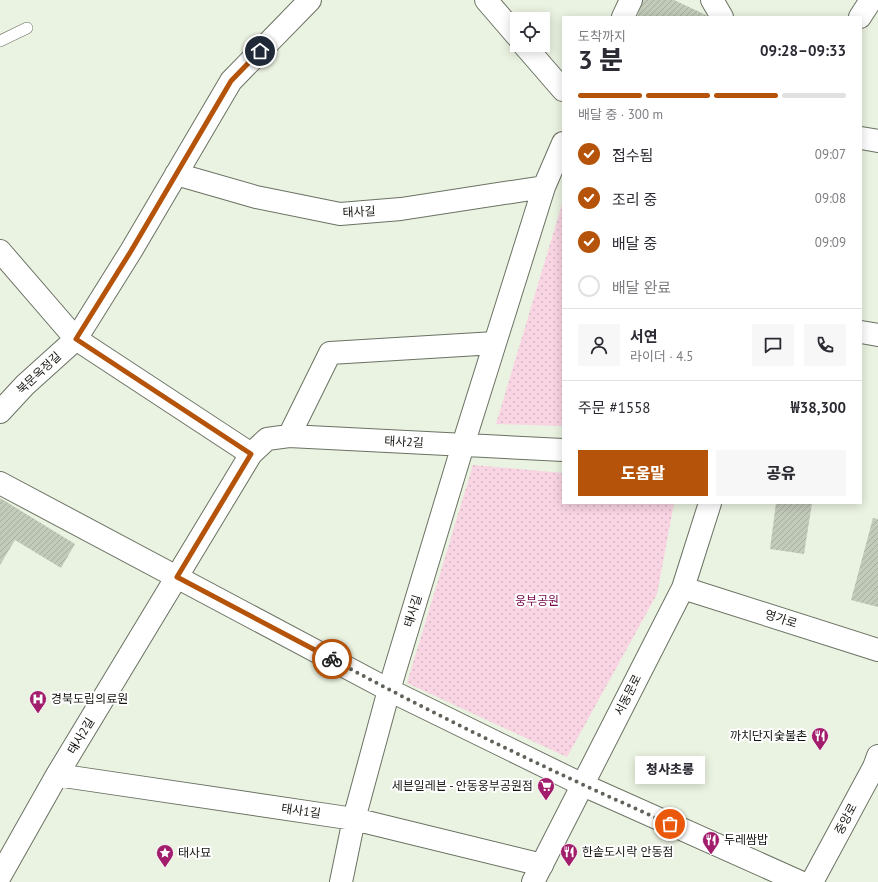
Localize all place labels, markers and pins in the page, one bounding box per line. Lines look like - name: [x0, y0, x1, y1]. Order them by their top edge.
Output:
- pin: [243, 34, 277, 68]
- hospital icon: 경북도립의료원: [28, 689, 48, 714]
- place label: 경북도립의료원: [51, 691, 128, 706]
- restaurant icon: 까치단지숯불촌: [810, 726, 830, 751]
- place label: 까치단지숯불촌: [730, 728, 807, 743]
- callout: 청사초롱: [635, 756, 705, 784]
- supermarket icon: 세븐일레븐 - 안동웅부공원점: [536, 776, 556, 801]
- place label: 세븐일레븐 - 안동웅부공원점: [392, 778, 533, 793]
- pin: [653, 807, 687, 841]
- restaurant icon: 두레쌈밥: [701, 830, 721, 855]
- place label: 두레쌈밥: [724, 832, 768, 847]
- restaurant icon: 한솥도시락 안동점: [559, 842, 579, 867]
- place icon: 태사묘: [155, 843, 175, 868]
- place label: 한솥도시락 안동점: [582, 844, 674, 859]
- place label: 태사묘: [178, 845, 211, 860]

